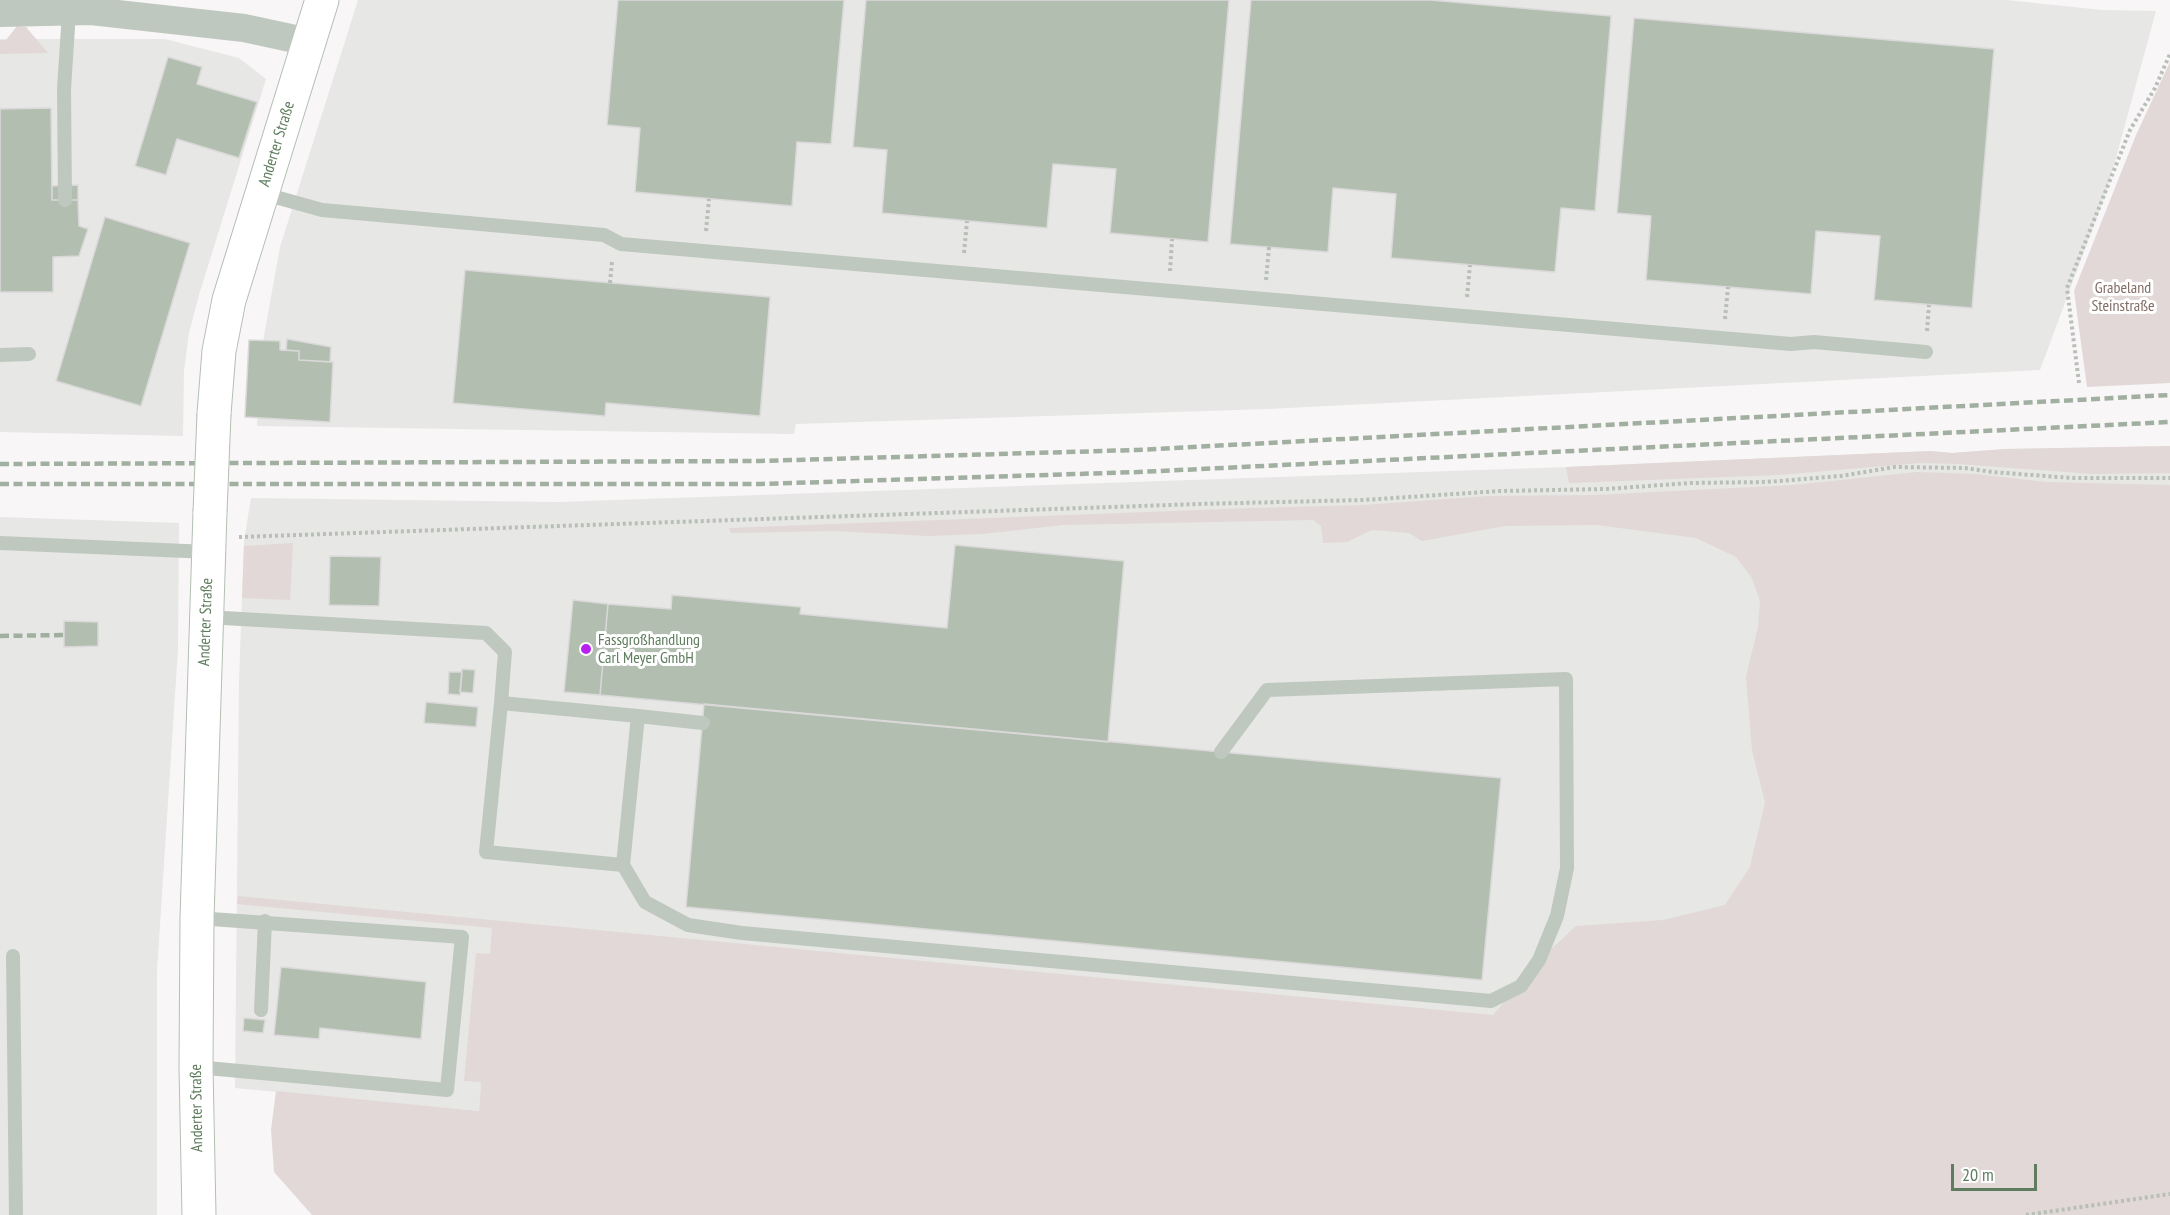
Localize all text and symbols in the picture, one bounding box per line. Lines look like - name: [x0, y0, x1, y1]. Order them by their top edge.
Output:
- street label: Anderter Straße: [255, 99, 299, 189]
- park label: Grabeland Steinstraße: [2091, 278, 2155, 316]
- street label: Anderter Straße: [195, 578, 217, 666]
- place label: Fassgroßhandlung Carl Meyer GmbH: [598, 630, 700, 668]
- marker: Fassgroßhandlung Carl Meyer GmbH: [579, 642, 593, 656]
- street label: Anderter Straße: [187, 1064, 207, 1152]
- scale bar: [1954, 1152, 2040, 1190]
- text: 20 m: [1962, 1163, 1994, 1186]

